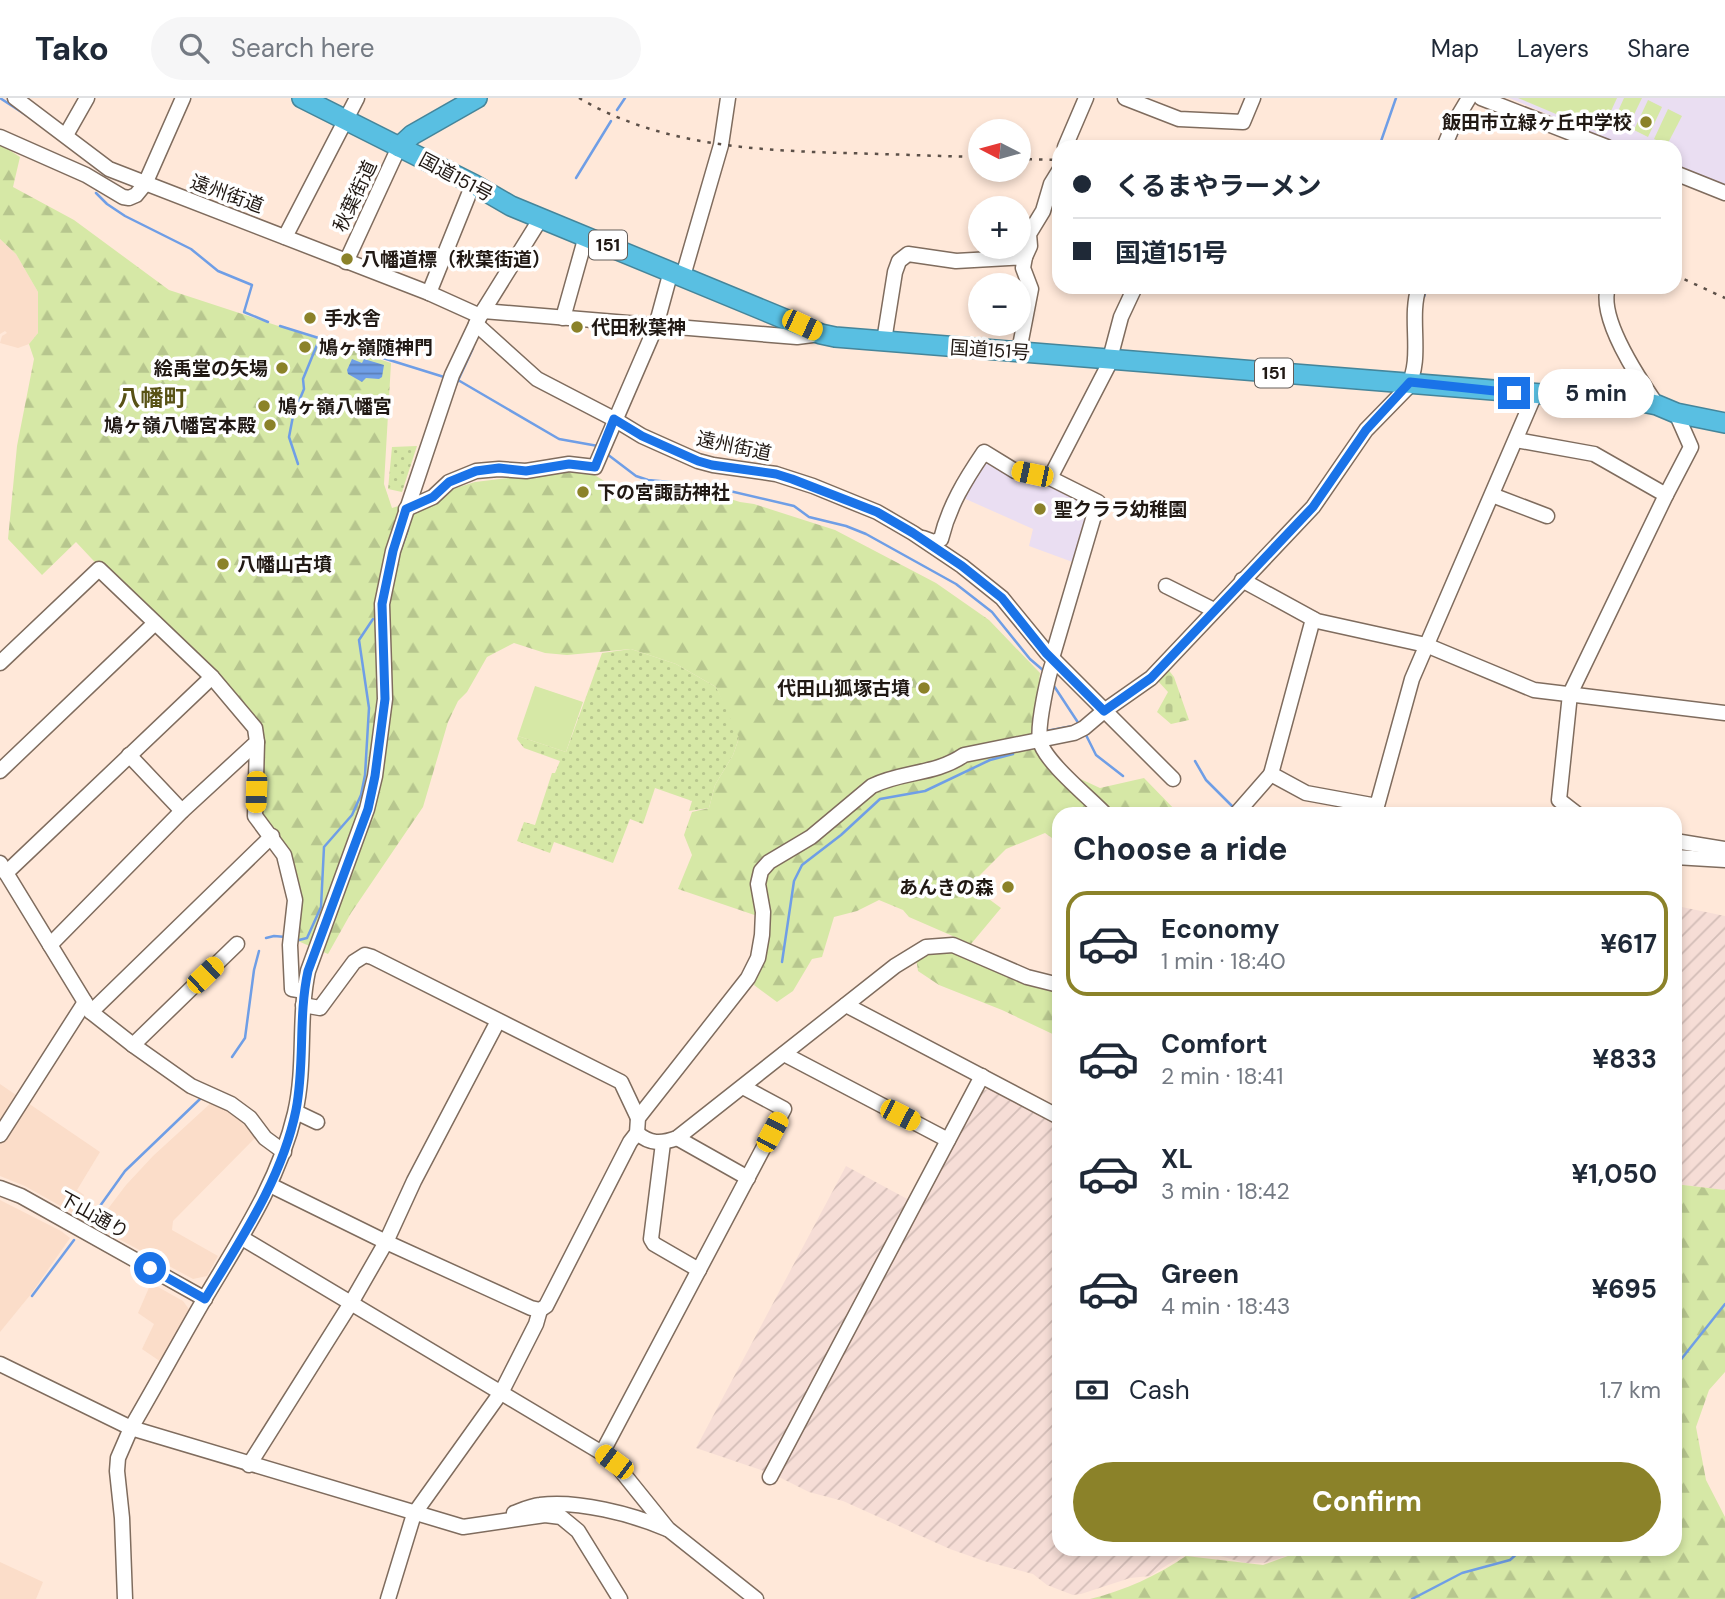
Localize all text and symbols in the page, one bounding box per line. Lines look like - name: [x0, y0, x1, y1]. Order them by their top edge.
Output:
- search box: [151, 17, 641, 80]
- text: Tako: [35, 27, 109, 70]
- icon: search: [175, 29, 213, 67]
- text: Search here: [231, 31, 374, 65]
- text: Map: [1431, 33, 1479, 64]
- text: Layers: [1517, 33, 1589, 64]
- text: Share: [1627, 33, 1690, 64]
- place label: 飯田市立緑ヶ丘中学校: [1442, 110, 1632, 135]
- marker: 飯田市立緑ヶ丘中学校: [1638, 114, 1654, 130]
- north arrow: [968, 119, 1031, 182]
- map controls: [968, 119, 1031, 336]
- street label: 国道151号: [415, 147, 497, 207]
- street label: 秋葉街道: [328, 156, 382, 236]
- street label: 遠州街道: [187, 169, 267, 219]
- text: くるまやラーメン: [1115, 169, 1321, 203]
- button: +: [968, 196, 1031, 259]
- road number: 151: [589, 230, 627, 260]
- text: 国道151号: [1115, 236, 1228, 270]
- place label: 八幡道標（秋葉街道）: [361, 247, 551, 272]
- marker: 八幡道標（秋葉街道）: [339, 251, 355, 267]
- button: −: [968, 273, 1031, 336]
- place label: 手水舎: [324, 306, 381, 331]
- car: [779, 307, 826, 343]
- marker: 手水舎: [302, 310, 318, 326]
- place label: 代田秋葉神: [591, 315, 686, 340]
- marker: 代田秋葉神: [569, 319, 585, 335]
- place label: 鳩ヶ嶺随神門: [319, 335, 433, 360]
- street label: 国道151号: [949, 335, 1031, 365]
- marker: 鳩ヶ嶺随神門: [297, 339, 313, 355]
- place label: 絵禹堂の矢場: [154, 356, 268, 381]
- road number: 151: [1255, 358, 1293, 388]
- marker: 絵禹堂の矢場: [274, 360, 290, 376]
- callout: 5 min: [1538, 368, 1654, 418]
- route end: [1498, 377, 1530, 409]
- text: 5 min: [1565, 378, 1627, 408]
- district label: 八幡町: [118, 383, 187, 413]
- place label: 鳩ヶ嶺八幡宮: [278, 394, 392, 419]
- marker: 鳩ヶ嶺八幡宮: [256, 398, 272, 414]
- place label: 鳩ヶ嶺八幡宮本殿: [104, 413, 256, 438]
- marker: 鳩ヶ嶺八幡宮本殿: [262, 417, 278, 433]
- street label: 遠州街道: [694, 426, 774, 466]
- car: [1010, 459, 1055, 489]
- place label: 下の宮諏訪神社: [597, 480, 730, 505]
- marker: 下の宮諏訪神社: [575, 484, 591, 500]
- place label: 聖クララ幼稚園: [1054, 497, 1187, 522]
- marker: 聖クララ幼稚園: [1032, 501, 1048, 517]
- place label: 八幡山古墳: [237, 552, 332, 577]
- marker: 八幡山古墳: [215, 556, 231, 572]
- place label: 代田山狐塚古墳: [777, 676, 910, 701]
- marker: 代田山狐塚古墳: [916, 680, 932, 696]
- car: [245, 771, 268, 813]
- text: Choose a ride: [1073, 828, 1288, 870]
- place label: あんきの森: [899, 875, 994, 900]
- marker: あんきの森: [1000, 879, 1016, 895]
- icon: car: [1077, 912, 1140, 975]
- text: Economy: [1161, 912, 1279, 946]
- text: ¥617: [1600, 927, 1657, 961]
- text: 1 min · 18:40: [1161, 946, 1286, 976]
- car: [183, 953, 228, 997]
- icon: car: [1077, 1027, 1140, 1090]
- text: Comfort: [1161, 1027, 1267, 1061]
- text: ¥833: [1592, 1042, 1657, 1076]
- text: 2 min · 18:41: [1161, 1061, 1283, 1091]
- car: [877, 1096, 924, 1134]
- car: [753, 1109, 792, 1155]
- icon: car: [1077, 1142, 1140, 1205]
- text: XL: [1161, 1142, 1193, 1176]
- text: ¥1,050: [1571, 1157, 1657, 1191]
- text: 3 min · 18:42: [1161, 1176, 1290, 1206]
- street label: 下山通り: [55, 1186, 133, 1244]
- route start: [134, 1252, 166, 1284]
- icon: car: [1077, 1257, 1140, 1320]
- text: Green: [1161, 1257, 1239, 1291]
- text: ¥695: [1591, 1272, 1657, 1306]
- text: 4 min · 18:43: [1161, 1291, 1290, 1321]
- icon: cash: [1073, 1371, 1111, 1409]
- text: Cash: [1129, 1373, 1190, 1407]
- text: 1.7 km: [1599, 1375, 1661, 1405]
- car: [591, 1441, 638, 1483]
- button: Confirm: [1073, 1462, 1661, 1542]

